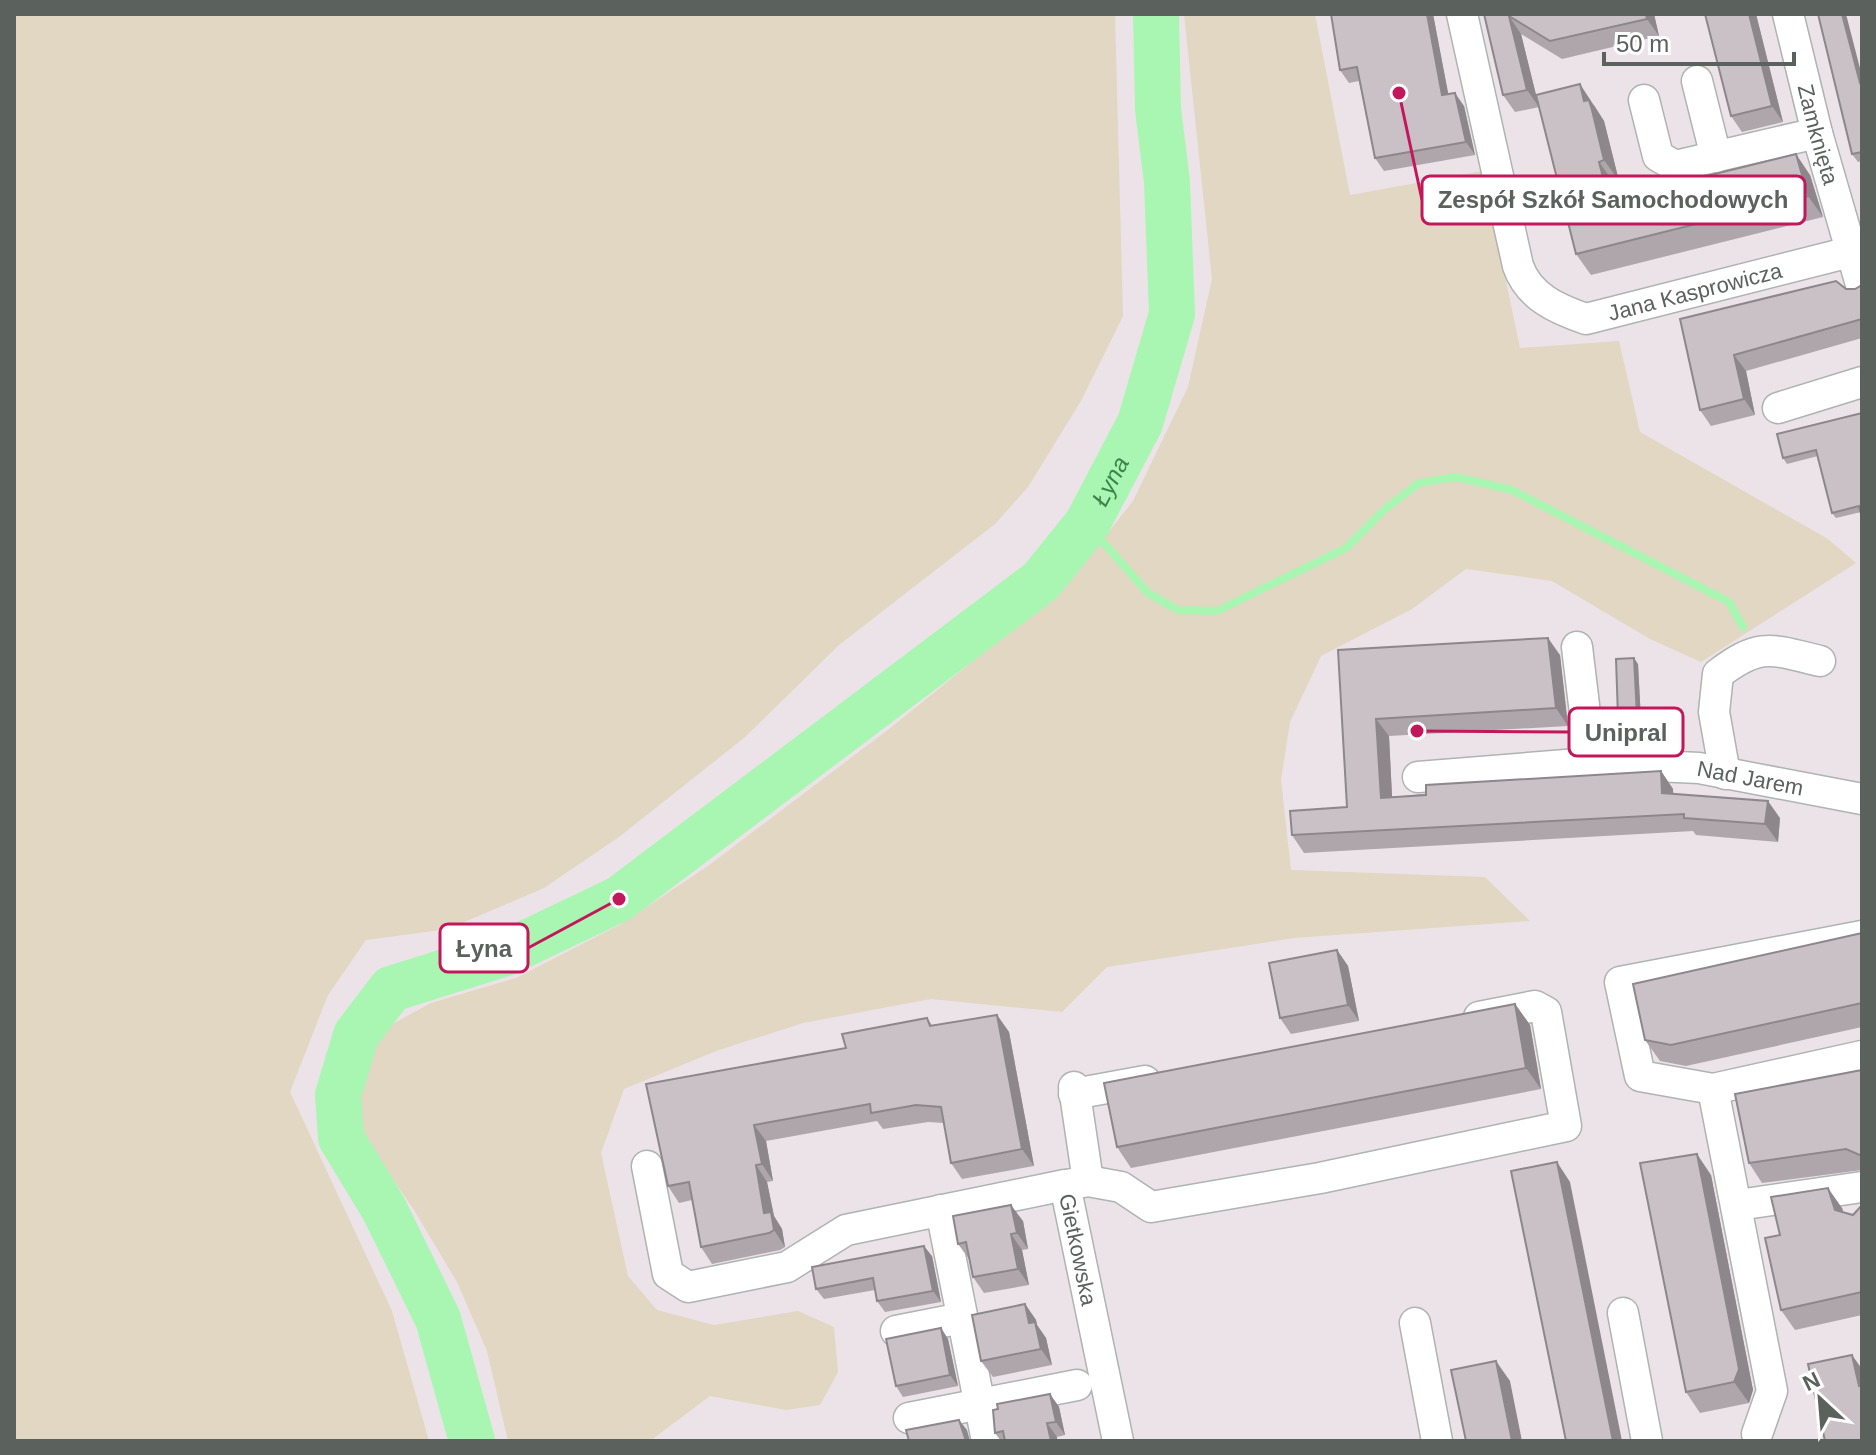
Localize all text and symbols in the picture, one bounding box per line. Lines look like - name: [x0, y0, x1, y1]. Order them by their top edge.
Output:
- scale bar: [1604, 16, 1794, 66]
- text: 50 m: [1616, 30, 1669, 57]
- street label: Zamknięta: [1793, 82, 1844, 188]
- callout: Zespół Szkół Samochodowych: [1422, 176, 1805, 224]
- text: Zespół Szkół Samochodowych: [1438, 186, 1788, 213]
- street label: Jana Kasprowicza: [1605, 257, 1785, 325]
- water label: Łyna: [1086, 451, 1134, 510]
- callout: Unipral: [1569, 708, 1683, 756]
- text: Unipral: [1585, 719, 1667, 746]
- street label: Nad Jarem: [1695, 755, 1806, 800]
- callout: Łyna: [440, 924, 528, 972]
- text: Łyna: [456, 935, 513, 962]
- street label: Gietkowska: [1055, 1191, 1102, 1309]
- north arrow: [1780, 1359, 1860, 1439]
- text: N: [1799, 1367, 1824, 1396]

